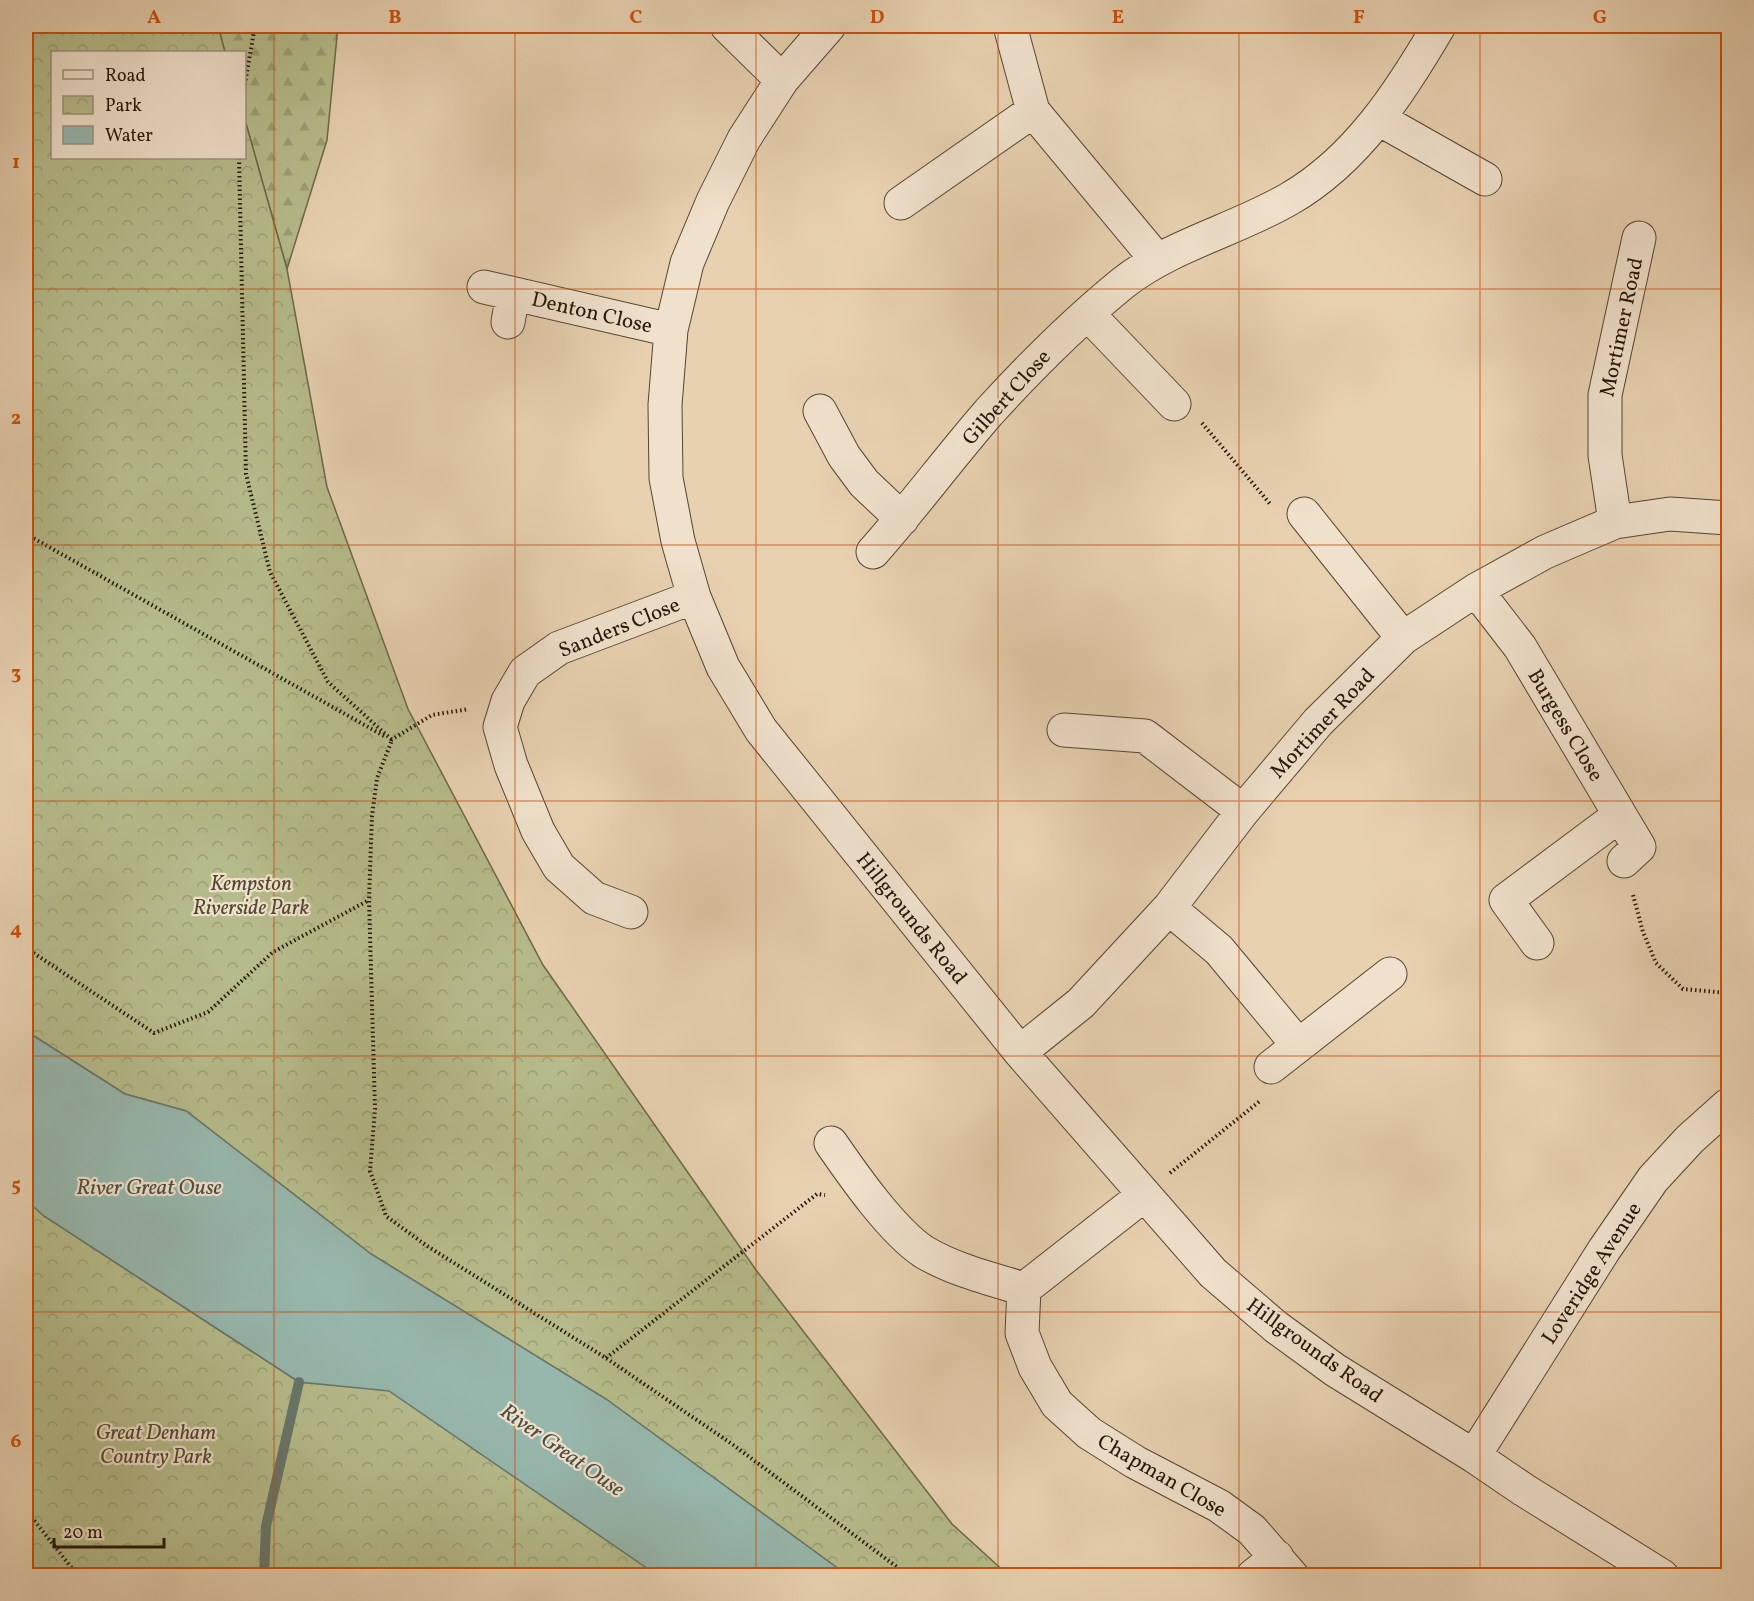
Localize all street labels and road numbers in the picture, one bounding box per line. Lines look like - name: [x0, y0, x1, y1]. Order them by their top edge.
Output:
- street label: Mortimer Road: [1594, 255, 1651, 400]
- street label: Denton Close: [528, 285, 655, 341]
- street label: Gilbert Close: [956, 344, 1058, 452]
- street label: Sanders Close: [555, 591, 685, 666]
- street label: Mortimer Road: [1264, 662, 1382, 786]
- street label: Burgess Close: [1520, 664, 1610, 788]
- street label: Hillgrounds Road: [849, 847, 973, 991]
- street label: Loveridge Avenue: [1535, 1197, 1649, 1351]
- street label: Hillgrounds Road: [1240, 1292, 1388, 1411]
- street label: Chapman Close: [1091, 1428, 1231, 1525]

